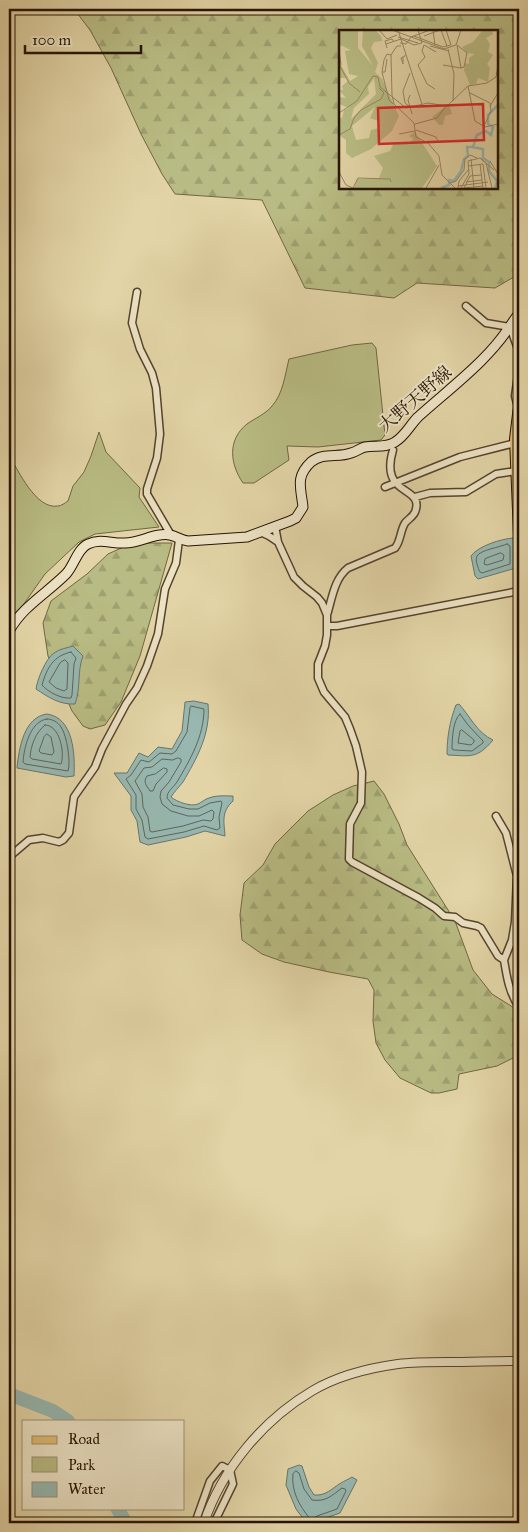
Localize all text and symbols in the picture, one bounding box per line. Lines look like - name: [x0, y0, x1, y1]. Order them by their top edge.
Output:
- scale bar: [25, 22, 141, 54]
- inset map: [339, 30, 498, 189]
- text: 100 m: [32, 31, 72, 49]
- street label: 大野天野線: [374, 361, 456, 437]
- legend: [22, 1420, 185, 1510]
- text: Road: [68, 1430, 100, 1448]
- text: Park: [68, 1456, 95, 1474]
- text: Water: [68, 1480, 105, 1498]

